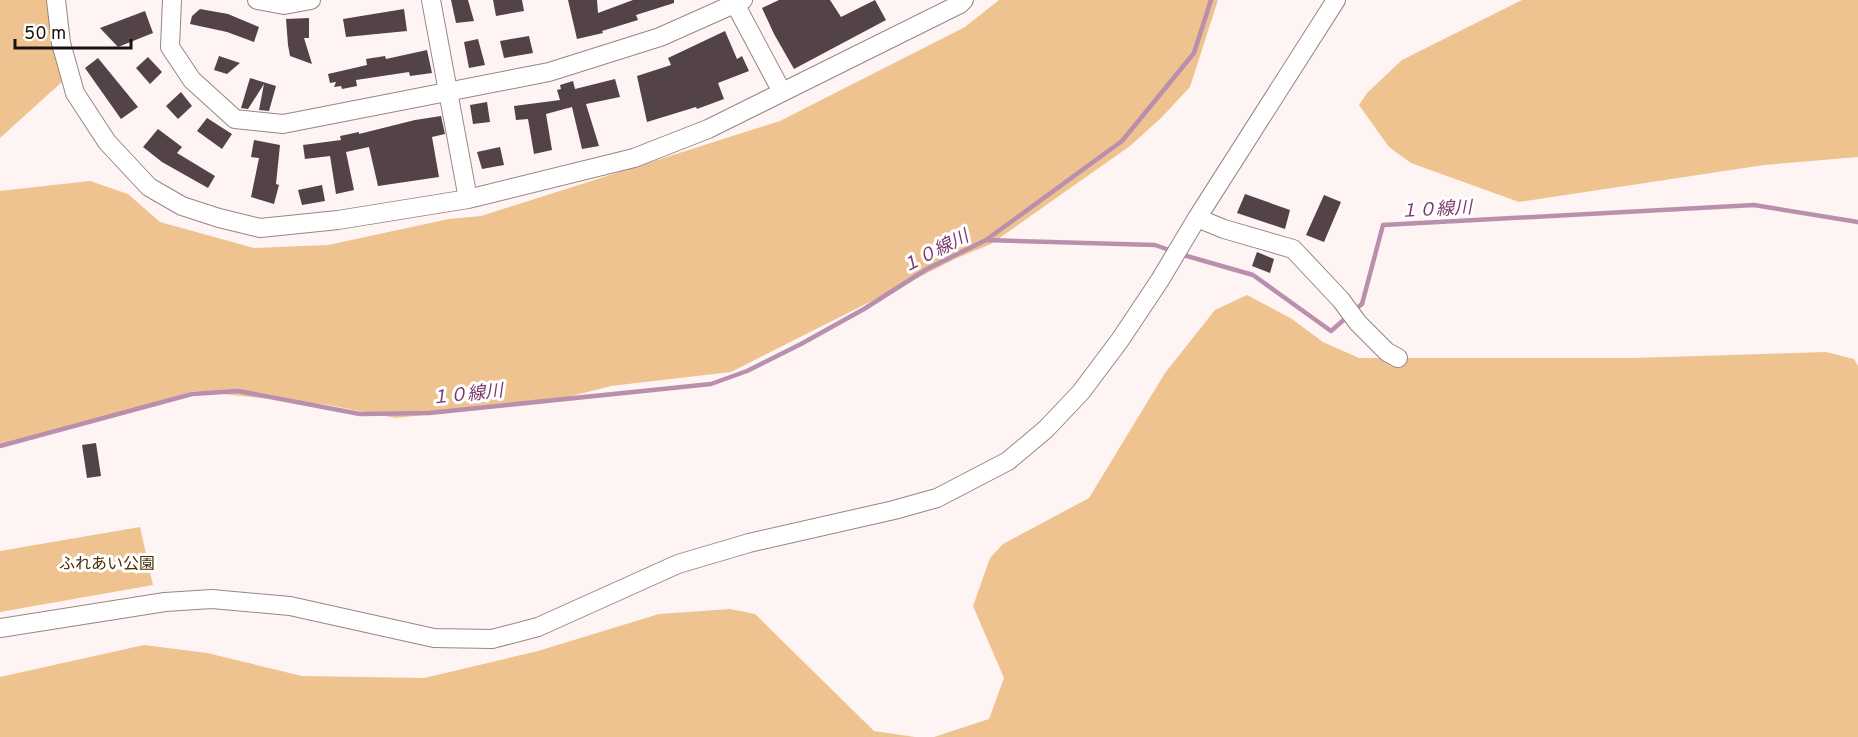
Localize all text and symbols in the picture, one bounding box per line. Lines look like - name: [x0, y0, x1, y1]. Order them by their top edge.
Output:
- scale bar: [15, 12, 130, 50]
- text: 50 m: [24, 23, 66, 46]
- water label: １０線川: [1400, 197, 1475, 224]
- water label: １０線川: [898, 225, 975, 279]
- water label: １０線川: [430, 380, 506, 411]
- park label: ふれあい公園: [59, 555, 155, 575]

